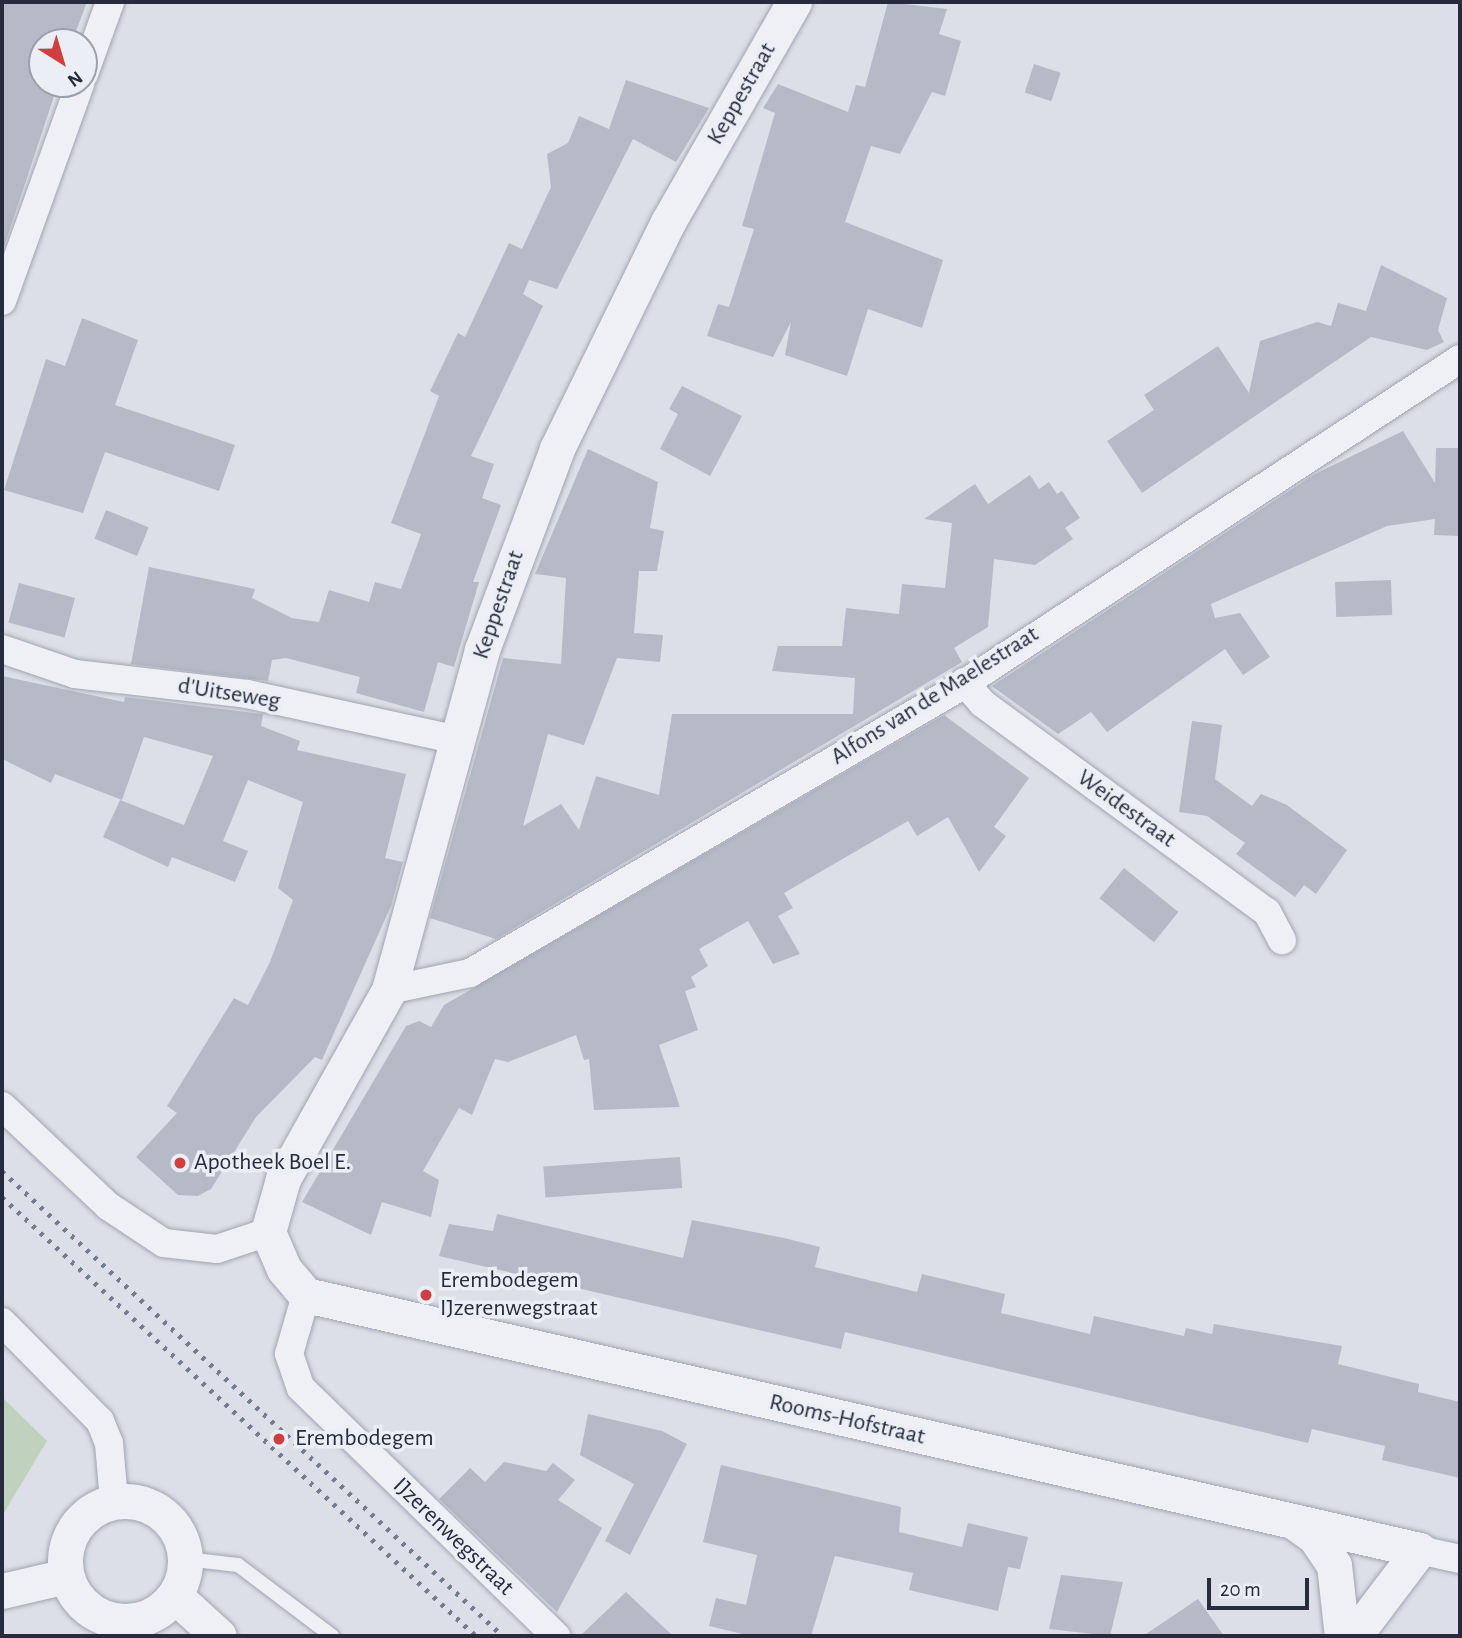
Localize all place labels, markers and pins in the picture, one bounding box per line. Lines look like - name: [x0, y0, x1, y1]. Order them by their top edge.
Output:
- place label: Apotheek Boel E.: [194, 1149, 351, 1177]
- marker: Apotheek Boel E.: [172, 1155, 188, 1171]
- place label: Erembodegem IJzerenwegstraat: [440, 1267, 597, 1323]
- marker: Erembodegem IJzerenwegstraat: [418, 1287, 434, 1303]
- place label: Erembodegem: [295, 1425, 434, 1453]
- marker: Erembodegem: [269, 1429, 289, 1449]

